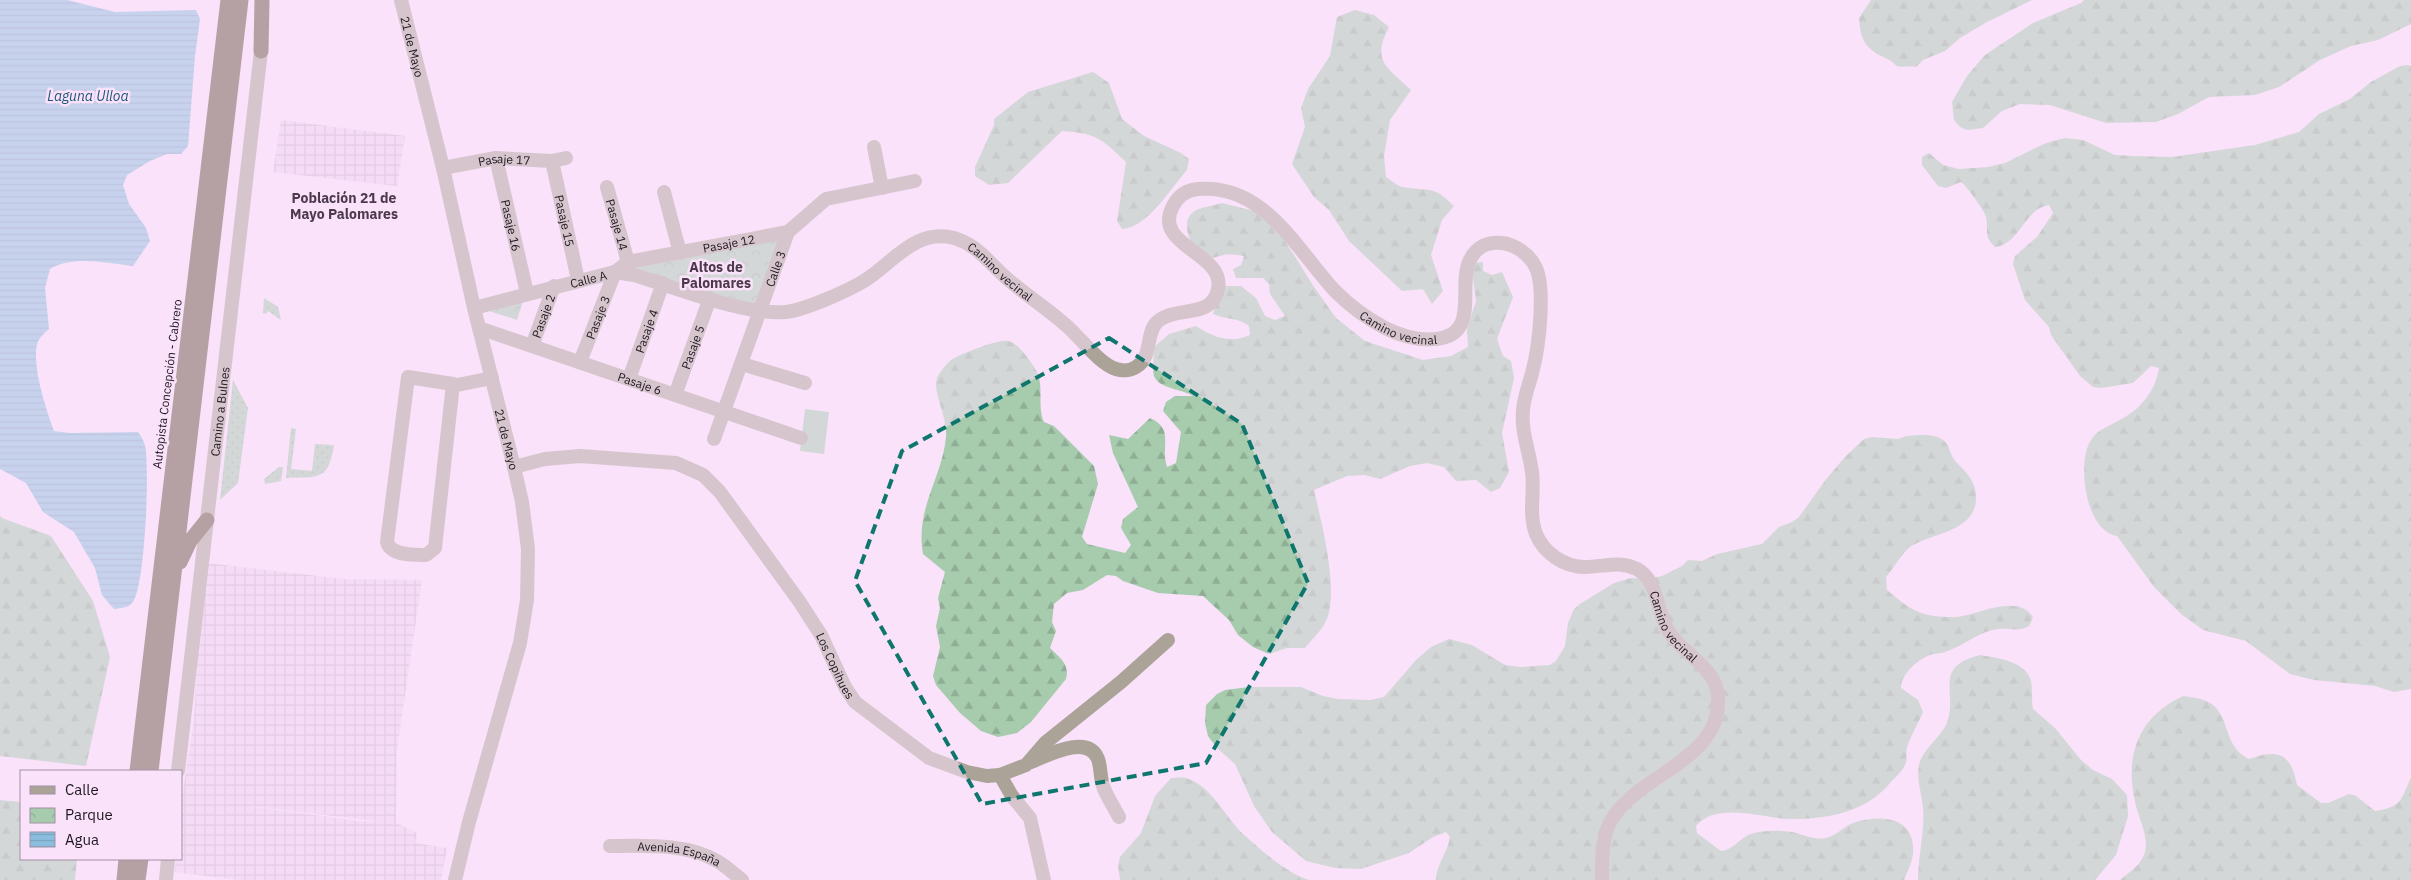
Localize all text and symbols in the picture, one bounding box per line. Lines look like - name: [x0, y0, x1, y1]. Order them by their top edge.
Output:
- street label: 21 de Mayo: [398, 14, 428, 79]
- water label: Laguna Ulloa: [47, 87, 129, 105]
- street label: Pasaje 17: [477, 150, 531, 169]
- district label: Población 21 de Mayo Palomares: [290, 189, 398, 223]
- street label: Pasaje 15: [552, 193, 578, 248]
- street label: Pasaje 14: [603, 197, 632, 252]
- street label: Pasaje 16: [498, 198, 525, 253]
- street label: Pasaje 12: [702, 231, 756, 255]
- street label: Camino vecinal: [965, 239, 1036, 304]
- street label: Calle 3: [762, 249, 788, 289]
- district label: Altos de Palomares: [681, 258, 751, 292]
- street label: Calle A: [568, 267, 609, 291]
- street label: Pasaje 2: [528, 292, 558, 340]
- street label: Pasaje 3: [582, 293, 613, 341]
- street label: Autopista Concepción - Cabrero: [149, 298, 185, 470]
- street label: Pasaje 4: [631, 307, 661, 355]
- street label: Camino vecinal: [1357, 307, 1438, 347]
- street label: Pasaje 5: [678, 323, 707, 371]
- street label: Camino a Bulnes: [207, 366, 232, 457]
- street label: Pasaje 6: [616, 369, 664, 397]
- street label: 21 de Mayo: [492, 407, 522, 472]
- street label: Camino vecinal: [1647, 589, 1701, 665]
- street label: Los Copihues: [813, 630, 858, 702]
- legend: [20, 770, 182, 860]
- text: Calle: [65, 780, 99, 799]
- text: Parque: [65, 805, 113, 824]
- text: Agua: [65, 830, 99, 849]
- street label: Avenida España: [637, 838, 724, 869]

